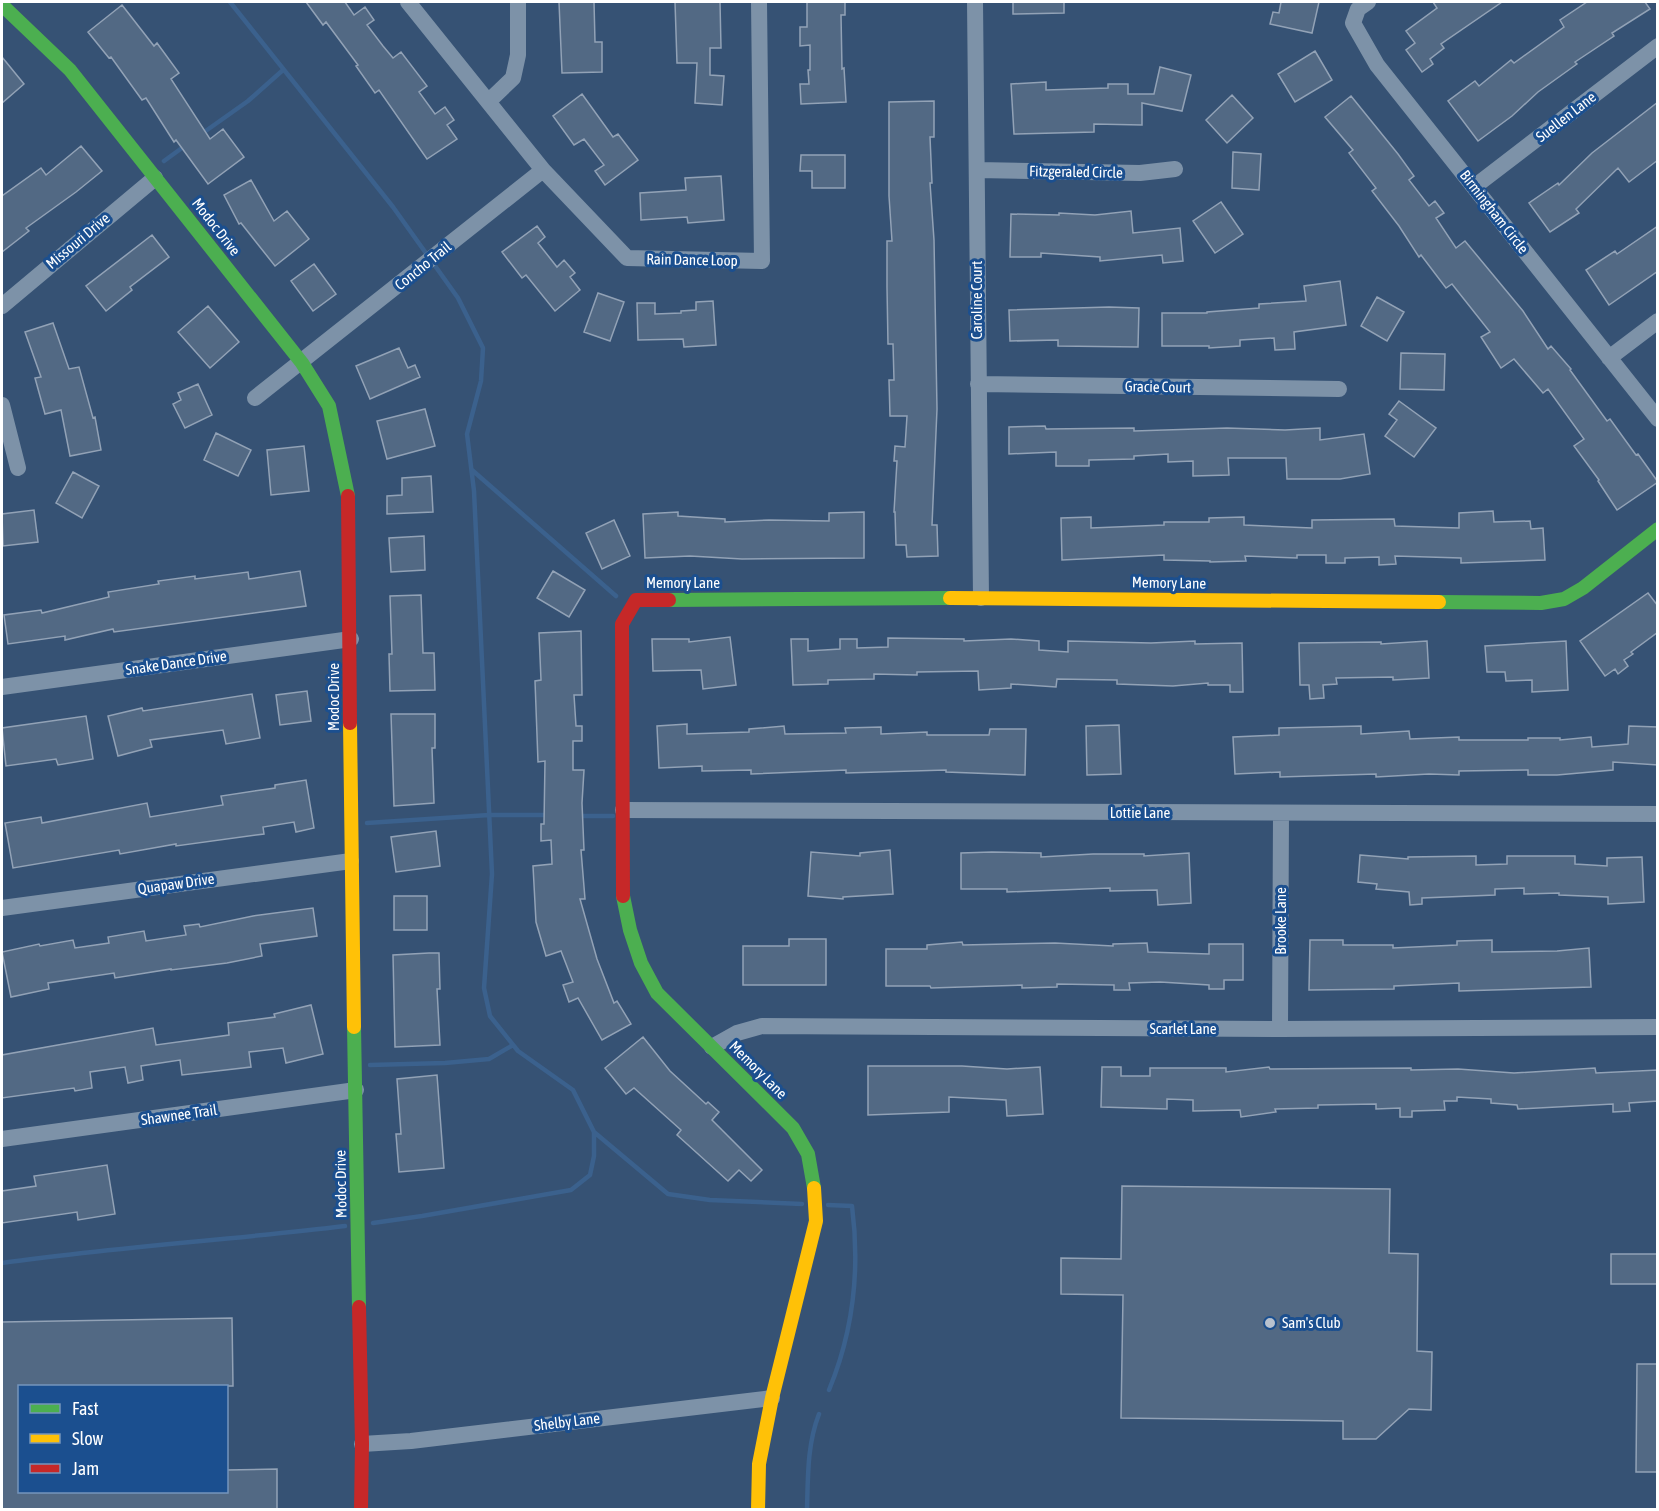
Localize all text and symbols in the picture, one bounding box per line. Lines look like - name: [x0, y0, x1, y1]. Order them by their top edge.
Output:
- street label: Suellen Lane: [1532, 88, 1599, 145]
- street label: Fitzgeraled Circle: [1029, 162, 1123, 181]
- street label: Birmingham Circle: [1457, 167, 1532, 257]
- street label: Modoc Drive: [189, 195, 244, 259]
- street label: Missouri Drive: [43, 209, 113, 272]
- street label: Concho Trail: [391, 238, 454, 293]
- street label: Rain Dance Loop: [646, 250, 738, 269]
- street label: Caroline Court: [968, 261, 985, 339]
- street label: Gracie Court: [1125, 377, 1191, 396]
- street label: Memory Lane: [1132, 573, 1206, 592]
- street label: Memory Lane: [646, 574, 720, 591]
- street label: Snake Dance Drive: [124, 647, 228, 678]
- street label: Modoc Drive: [325, 663, 342, 731]
- street label: Lottie Lane: [1110, 804, 1171, 821]
- street label: Quapaw Drive: [137, 870, 216, 897]
- street label: Brooke Lane: [1272, 887, 1289, 955]
- street label: Scarlet Lane: [1149, 1020, 1217, 1037]
- street label: Memory Lane: [726, 1037, 791, 1102]
- street label: Shawnee Trail: [140, 1101, 218, 1128]
- street label: Modoc Drive: [331, 1150, 350, 1218]
- place label: Sam's Club: [1282, 1314, 1341, 1331]
- marker: Sam's Club: [1263, 1316, 1277, 1330]
- legend: [18, 1385, 228, 1493]
- text: Fast: [72, 1398, 99, 1419]
- street label: Shelby Lane: [533, 1409, 601, 1434]
- text: Slow: [72, 1428, 103, 1449]
- text: Jam: [72, 1458, 99, 1479]

